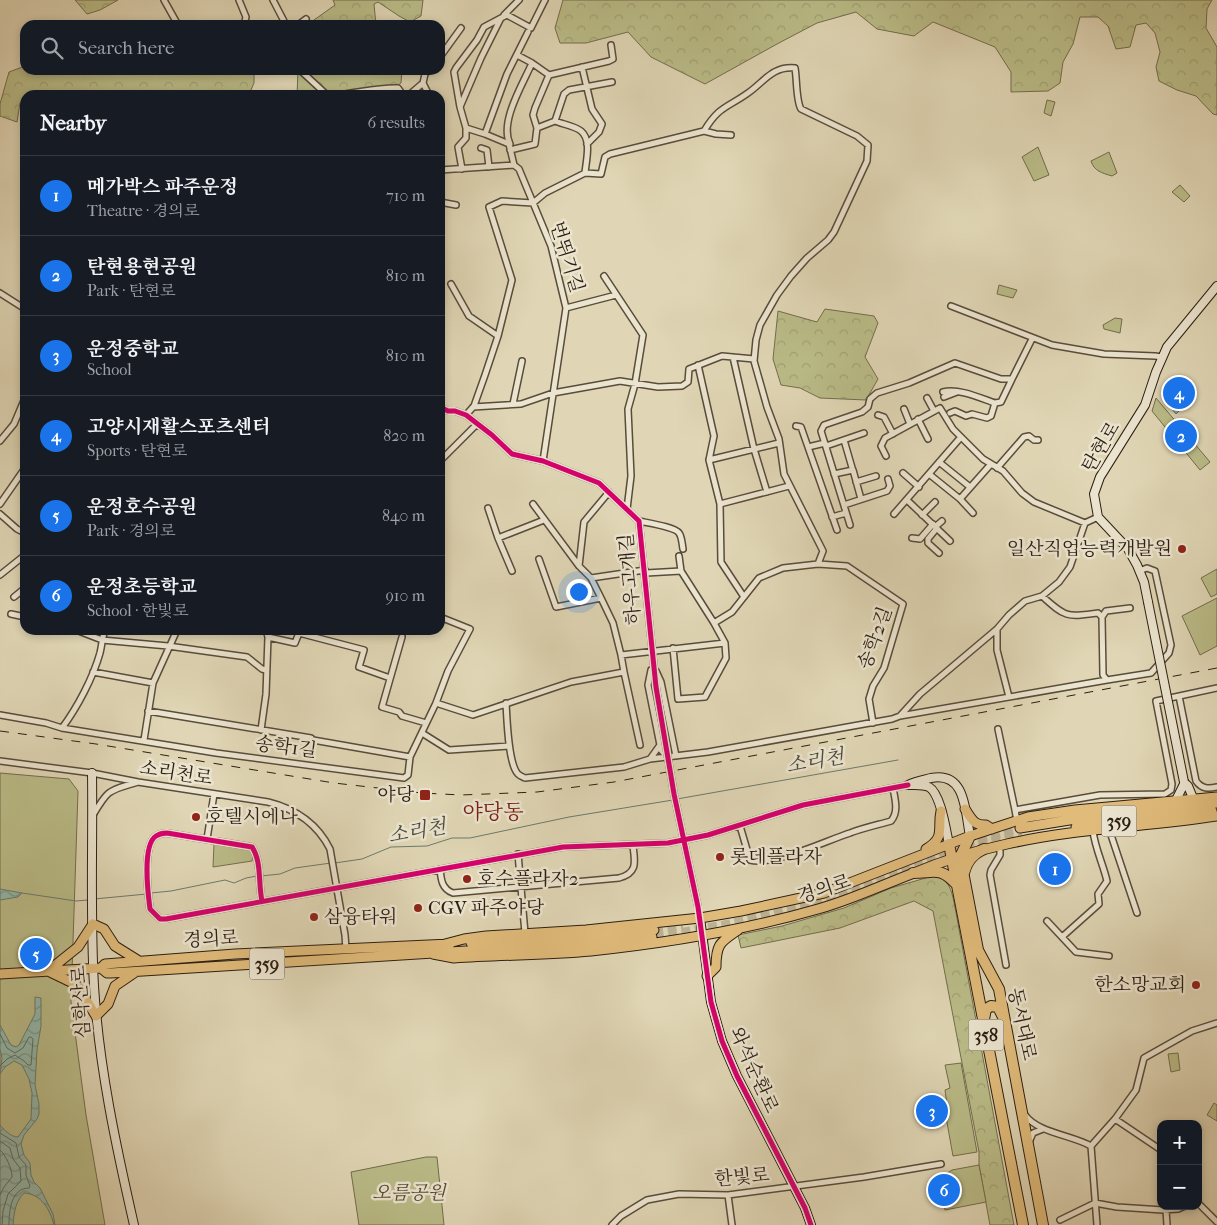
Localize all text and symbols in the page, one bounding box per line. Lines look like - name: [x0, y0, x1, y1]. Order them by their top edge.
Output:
- search box: [20, 20, 445, 75]
- icon: search: [38, 34, 66, 62]
- text: Search here: [78, 37, 174, 59]
- text: Nearby: [40, 111, 106, 135]
- text: 6 results: [367, 113, 425, 132]
- text: 메가박스 파주운정: [87, 176, 238, 198]
- text: 1: [53, 186, 59, 205]
- text: 710 m: [386, 186, 425, 205]
- text: Theatre · 경의로: [87, 201, 199, 220]
- street label: 번뛰기길: [546, 219, 588, 295]
- text: 탄현용현공원: [87, 256, 197, 278]
- text: 2: [52, 266, 60, 285]
- text: 810 m: [386, 266, 425, 285]
- text: Park · 탄현로: [87, 281, 175, 300]
- text: 운정중학교: [87, 338, 179, 360]
- text: 3: [53, 346, 59, 365]
- text: 810 m: [386, 346, 425, 365]
- text: School: [87, 360, 132, 379]
- pin: 4: [1163, 374, 1195, 412]
- text: 고양시재활스포츠센터: [87, 416, 271, 438]
- pin: 2: [1165, 417, 1197, 455]
- street label: 탄현로: [1077, 418, 1125, 476]
- text: 4: [51, 426, 61, 445]
- text: 820 m: [383, 426, 425, 445]
- text: Sports · 탄현로: [87, 441, 187, 460]
- text: 운정호수공원: [87, 496, 197, 518]
- text: 5: [53, 506, 59, 525]
- text: 840 m: [382, 506, 425, 525]
- text: Park · 경의로: [87, 521, 175, 540]
- street label: 하우고개길: [615, 532, 645, 626]
- place label: 일산직업능력개발원: [1007, 538, 1172, 560]
- marker: 일산직업능력개발원: [1176, 543, 1188, 555]
- text: 운정초등학교: [87, 576, 197, 598]
- your location: [566, 579, 592, 605]
- text: 6: [52, 586, 60, 605]
- text: 910 m: [385, 586, 425, 605]
- text: School · 한빛로: [87, 601, 188, 620]
- street label: 송학2길: [854, 604, 896, 672]
- street label: 송학1길: [254, 732, 318, 762]
- water label: 소리천: [784, 744, 847, 777]
- street label: 소리천로: [138, 756, 214, 790]
- place label: 야당: [377, 784, 415, 806]
- marker: 야당: [418, 788, 432, 802]
- district label: 야당동: [463, 800, 523, 824]
- place label: 호텔시에나: [206, 806, 298, 828]
- road number: 359: [1102, 806, 1136, 836]
- marker: 호텔시에나: [190, 811, 202, 823]
- water label: 소리천: [386, 814, 449, 847]
- place label: 롯데플라자: [730, 846, 822, 868]
- pin: 1: [1039, 850, 1071, 888]
- marker: 롯데플라자: [714, 851, 726, 863]
- place label: 호수플라자2: [477, 868, 579, 890]
- street label: 경의로: [794, 870, 854, 908]
- marker: 호수플라자2: [461, 873, 473, 885]
- place label: CGV 파주야당: [428, 897, 545, 919]
- marker: CGV 파주야당: [412, 902, 424, 914]
- place label: 삼융타워: [324, 906, 397, 928]
- marker: 삼융타워: [308, 911, 320, 923]
- street label: 경의로: [183, 927, 239, 951]
- pin: 5: [20, 935, 52, 973]
- road number: 359: [250, 949, 284, 980]
- street label: 심학산로: [67, 965, 95, 1039]
- place label: 한소망교회: [1094, 974, 1186, 996]
- marker: 한소망교회: [1190, 979, 1202, 991]
- street label: 동서대로: [1004, 986, 1040, 1062]
- road number: 358: [968, 1020, 1004, 1050]
- street label: 와석순환로: [725, 1024, 783, 1116]
- pin: 3: [916, 1092, 948, 1130]
- map controls: [1157, 1120, 1202, 1210]
- button: +: [1157, 1120, 1202, 1165]
- street label: 한빛로: [714, 1164, 770, 1190]
- button: −: [1157, 1165, 1202, 1210]
- pin: 6: [928, 1171, 960, 1209]
- park label: 오름공원: [372, 1182, 447, 1204]

